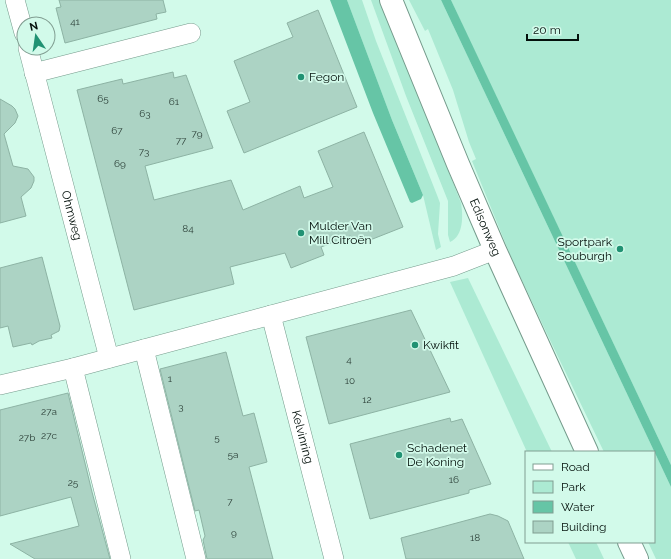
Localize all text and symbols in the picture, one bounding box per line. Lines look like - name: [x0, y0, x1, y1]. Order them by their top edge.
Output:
- north arrow: [16, 16, 56, 56]
- house number: 41: [70, 16, 81, 27]
- scale bar: [527, 16, 578, 42]
- text: N: [28, 19, 39, 34]
- text: 20 m: [533, 23, 561, 37]
- place label: Fegon: [309, 70, 344, 84]
- marker: Fegon: [296, 72, 306, 82]
- house number: 65: [97, 93, 109, 104]
- house number: 61: [169, 96, 180, 107]
- house number: 63: [139, 108, 151, 119]
- house number: 67: [111, 125, 123, 136]
- house number: 79: [191, 128, 203, 139]
- house number: 77: [176, 135, 187, 146]
- house number: 73: [139, 146, 149, 157]
- house number: 69: [114, 158, 126, 169]
- street label: Ohmweg: [59, 189, 85, 242]
- street label: Edisonweg: [467, 196, 504, 258]
- place label: Mulder Van Mill Citroën: [309, 219, 372, 247]
- house number: 84: [182, 223, 194, 234]
- marker: Mulder Van Mill Citroën: [296, 228, 306, 238]
- place label: Sportpark Souburgh: [557, 235, 613, 263]
- marker: Sportpark Souburgh: [615, 244, 625, 254]
- place label: Kwikfit: [423, 338, 459, 352]
- marker: Kwikfit: [410, 340, 420, 350]
- house number: 4: [346, 354, 352, 365]
- house number: 1: [168, 373, 173, 384]
- house number: 10: [345, 375, 355, 386]
- house number: 12: [362, 394, 372, 405]
- house number: 3: [178, 401, 184, 412]
- house number: 27a: [41, 406, 57, 417]
- street label: Kelvinring: [289, 409, 316, 465]
- house number: 27c: [41, 430, 58, 441]
- house number: 27b: [19, 432, 35, 443]
- house number: 5: [214, 432, 220, 443]
- place label: Schadenet De Koning: [407, 441, 467, 469]
- house number: 5a: [228, 449, 238, 460]
- marker: Schadenet De Koning: [394, 450, 404, 460]
- legend: [525, 451, 655, 543]
- text: Road: [561, 460, 590, 474]
- house number: 16: [449, 474, 459, 485]
- house number: 25: [68, 477, 79, 488]
- text: Park: [561, 480, 586, 494]
- house number: 7: [227, 496, 233, 507]
- text: Water: [561, 500, 595, 514]
- text: Building: [561, 520, 607, 534]
- house number: 9: [231, 527, 237, 538]
- house number: 18: [470, 532, 480, 543]

